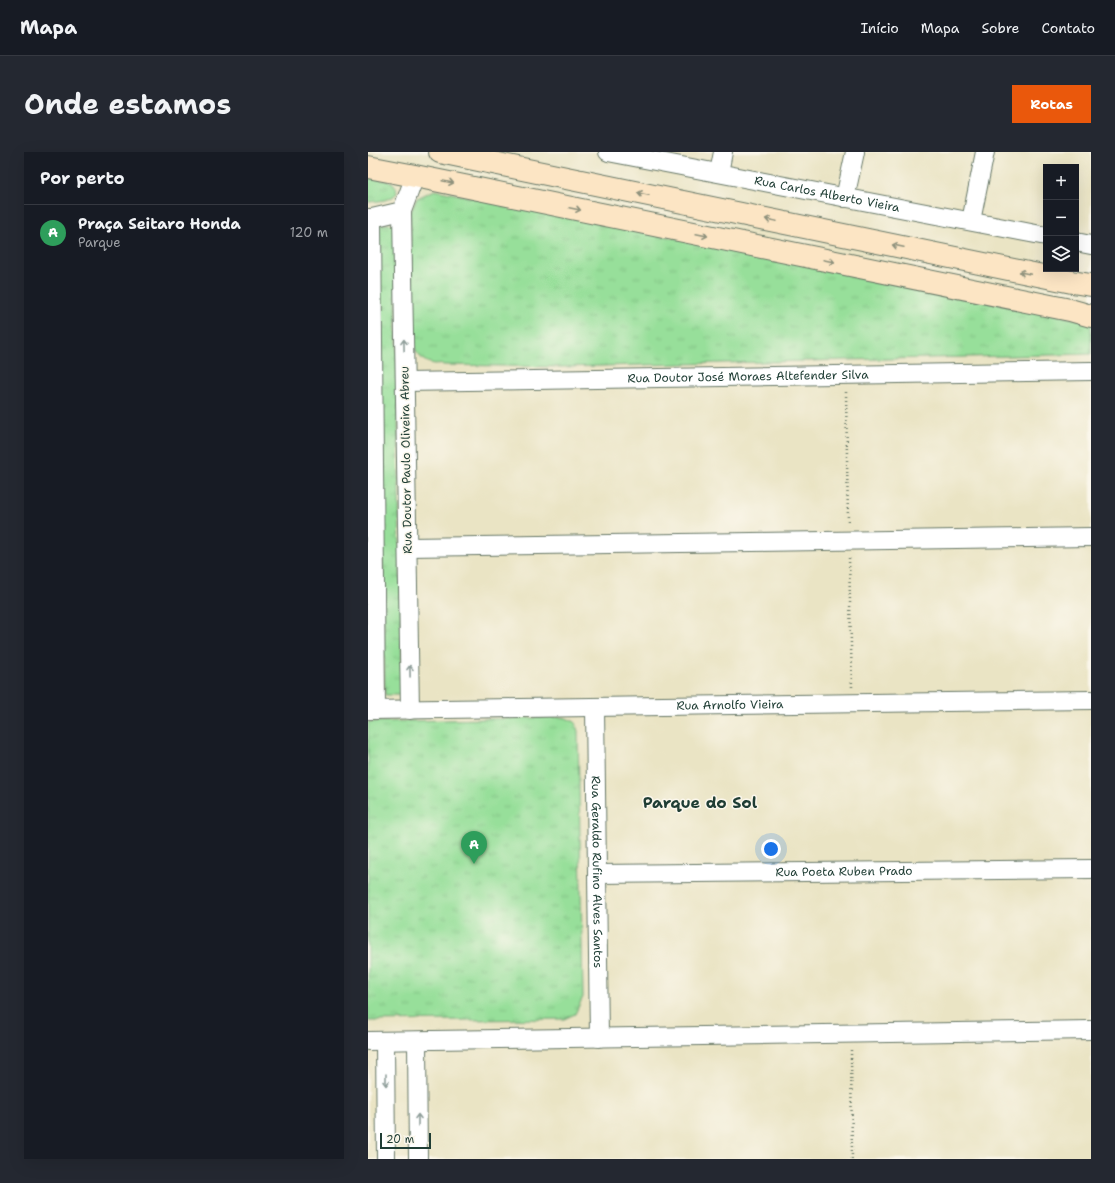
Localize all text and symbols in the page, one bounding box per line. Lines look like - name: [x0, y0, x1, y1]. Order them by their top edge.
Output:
- text: Mapa: [20, 15, 77, 40]
- text: Início: [860, 19, 899, 37]
- text: Mapa: [921, 19, 960, 37]
- text: Sobre: [982, 19, 1019, 37]
- text: Contato: [1041, 19, 1095, 37]
- text: Onde estamos: [24, 85, 231, 123]
- button: Rotas: [1012, 85, 1091, 123]
- map controls: [1043, 164, 1079, 272]
- button: +: [1043, 164, 1079, 200]
- text: Por perto: [40, 167, 125, 189]
- street label: Rua Carlos Alberto Vieira: [753, 172, 902, 216]
- one-way arrow: [441, 179, 454, 187]
- one-way arrow: [637, 190, 650, 198]
- button: −: [1043, 200, 1079, 236]
- one-way arrow: [568, 205, 581, 213]
- text: Praça Seitaro Honda: [78, 214, 241, 234]
- one-way arrow: [764, 216, 777, 224]
- text: A: [48, 224, 58, 241]
- text: 120 m: [290, 224, 328, 241]
- one-way arrow: [695, 231, 708, 239]
- text: Parque: [78, 234, 121, 251]
- button: layers: [1043, 236, 1079, 272]
- one-way arrow: [892, 242, 905, 250]
- one-way arrow: [823, 257, 836, 265]
- one-way arrow: [1019, 268, 1032, 276]
- one-way arrow: [401, 339, 408, 352]
- street label: Rua Doutor Paulo Oliveira Abreu: [396, 366, 416, 554]
- street label: Rua Doutor José Moraes Altefender Silva: [627, 367, 869, 386]
- one-way arrow: [406, 665, 414, 678]
- street label: Rua Arnolfo Vieira: [676, 696, 784, 714]
- street label: Rua Geraldo Rufino Alves Santos: [588, 776, 606, 968]
- district label: Parque do Sol: [643, 792, 758, 813]
- pin: A: [461, 831, 487, 864]
- your location: [761, 839, 781, 859]
- street label: Rua Poeta Ruben Prado: [775, 863, 913, 880]
- one-way arrow: [382, 1073, 390, 1086]
- one-way arrow: [414, 1114, 422, 1127]
- scale bar: [380, 1131, 431, 1150]
- text: 20 m: [386, 1132, 414, 1147]

